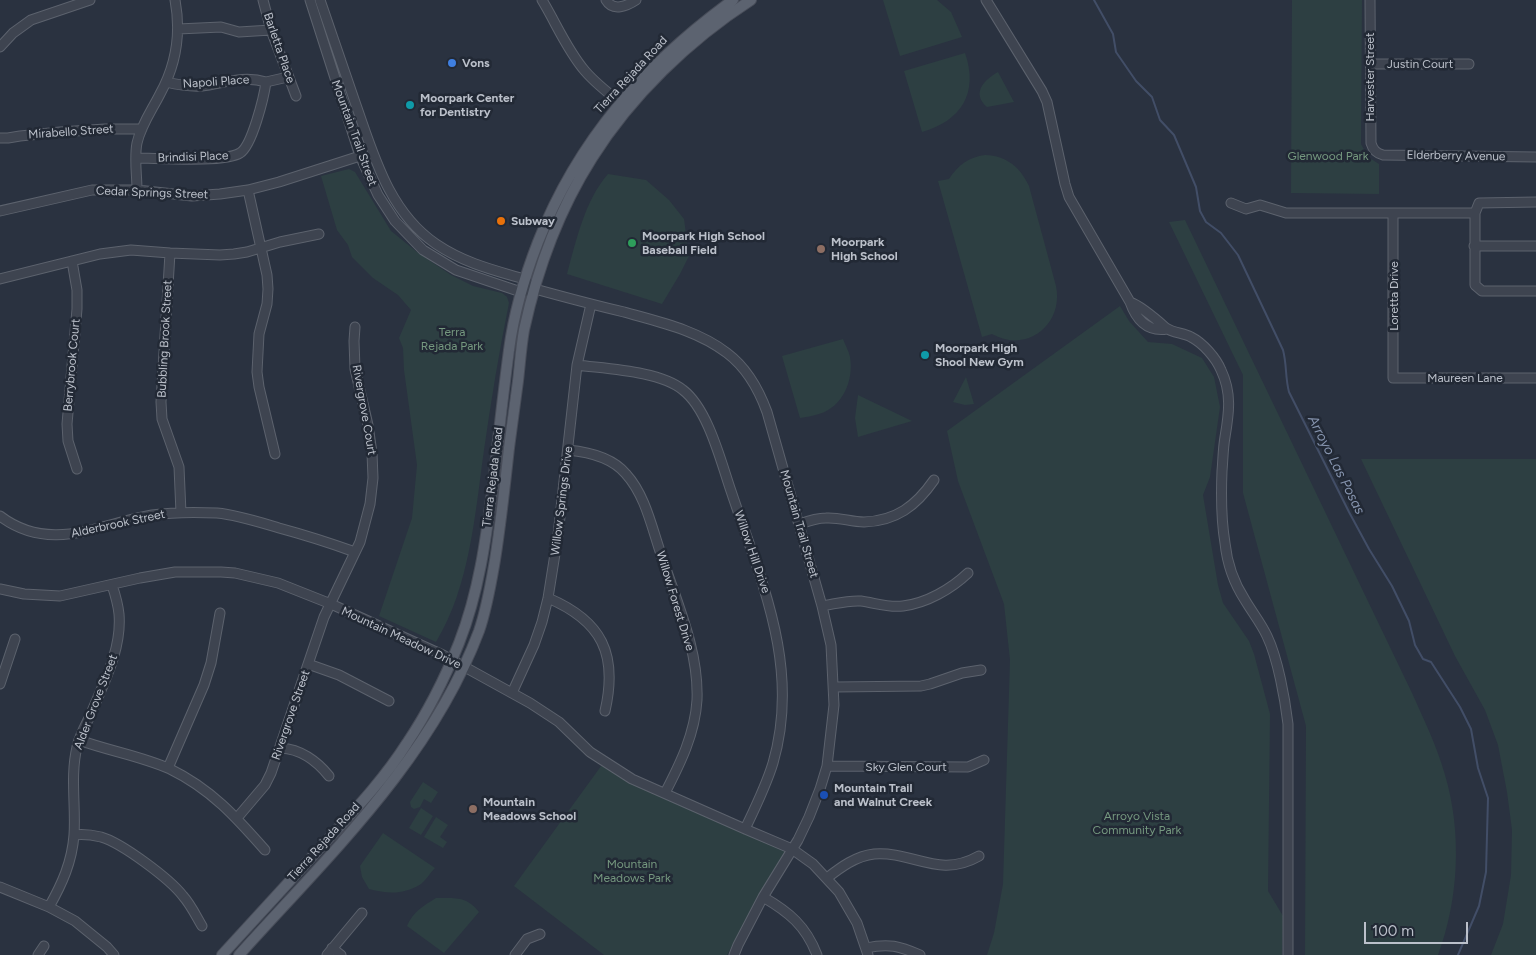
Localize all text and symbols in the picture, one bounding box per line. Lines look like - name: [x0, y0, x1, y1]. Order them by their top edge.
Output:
- street label: Barletta Place: [260, 11, 298, 85]
- street label: Harvester Street: [1363, 32, 1377, 122]
- street label: Tierra Rejada Road: [592, 33, 670, 117]
- place label: Vons: [462, 56, 490, 70]
- marker: Vons: [446, 57, 458, 69]
- street label: Justin Court: [1387, 57, 1453, 71]
- street label: Napoli Place: [182, 72, 250, 92]
- street label: Mountain Trail Street: [328, 78, 380, 188]
- place label: Moorpark Center for Dentistry: [420, 91, 514, 119]
- marker: Moorpark Center for Dentistry: [404, 99, 416, 111]
- street label: Mirabello Street: [28, 122, 114, 142]
- street label: Elderberry Avenue: [1406, 148, 1506, 164]
- street label: Brindisi Place: [157, 149, 229, 165]
- park label: Glenwood Park: [1288, 149, 1368, 163]
- street label: Cedar Springs Street: [95, 184, 209, 202]
- place label: Subway: [511, 214, 555, 228]
- marker: Subway: [495, 215, 507, 227]
- place label: Moorpark High School Baseball Field: [642, 229, 765, 257]
- place label: Moorpark High School: [831, 235, 898, 263]
- marker: Moorpark High School Baseball Field: [626, 237, 638, 249]
- marker: Moorpark High School: [815, 243, 827, 255]
- street label: Loretta Drive: [1387, 261, 1401, 331]
- street label: Bubbling Brook Street: [155, 280, 175, 398]
- street label: Berrybrook Court: [61, 318, 83, 412]
- park label: Terra Rejada Park: [421, 325, 483, 353]
- place label: Moorpark High Shool New Gym: [935, 341, 1024, 369]
- marker: Moorpark High Shool New Gym: [919, 349, 931, 361]
- street label: Rivergrove Court: [349, 364, 379, 456]
- street label: Maureen Lane: [1427, 371, 1503, 385]
- water label: Arroyo Las Posas: [1304, 413, 1368, 517]
- street label: Tierra Rejada Road: [480, 426, 506, 528]
- street label: Willow Springs Drive: [548, 445, 576, 557]
- street label: Mountain Trail Street: [777, 468, 821, 580]
- street label: Alderbrook Street: [70, 507, 166, 541]
- street label: Willow Hill Drive: [731, 509, 773, 595]
- street label: Willow Forest Drive: [653, 549, 697, 653]
- street label: Mountain Meadow Drive: [339, 604, 463, 672]
- street label: Alder Grove Street: [71, 652, 121, 752]
- street label: Rivergrove Street: [269, 668, 313, 762]
- street label: Sky Glen Court: [865, 760, 947, 774]
- place label: Mountain Trail and Walnut Creek: [834, 781, 932, 809]
- marker: Mountain Trail and Walnut Creek: [818, 789, 830, 801]
- place label: Mountain Meadows School: [483, 795, 576, 823]
- street label: Tierra Rejada Road: [285, 800, 363, 884]
- marker: Mountain Meadows School: [467, 803, 479, 815]
- park label: Arroyo Vista Community Park: [1093, 809, 1181, 837]
- park label: Mountain Meadows Park: [593, 857, 671, 885]
- scale bar: [1366, 912, 1470, 944]
- text: 100 m: [1372, 922, 1414, 940]

